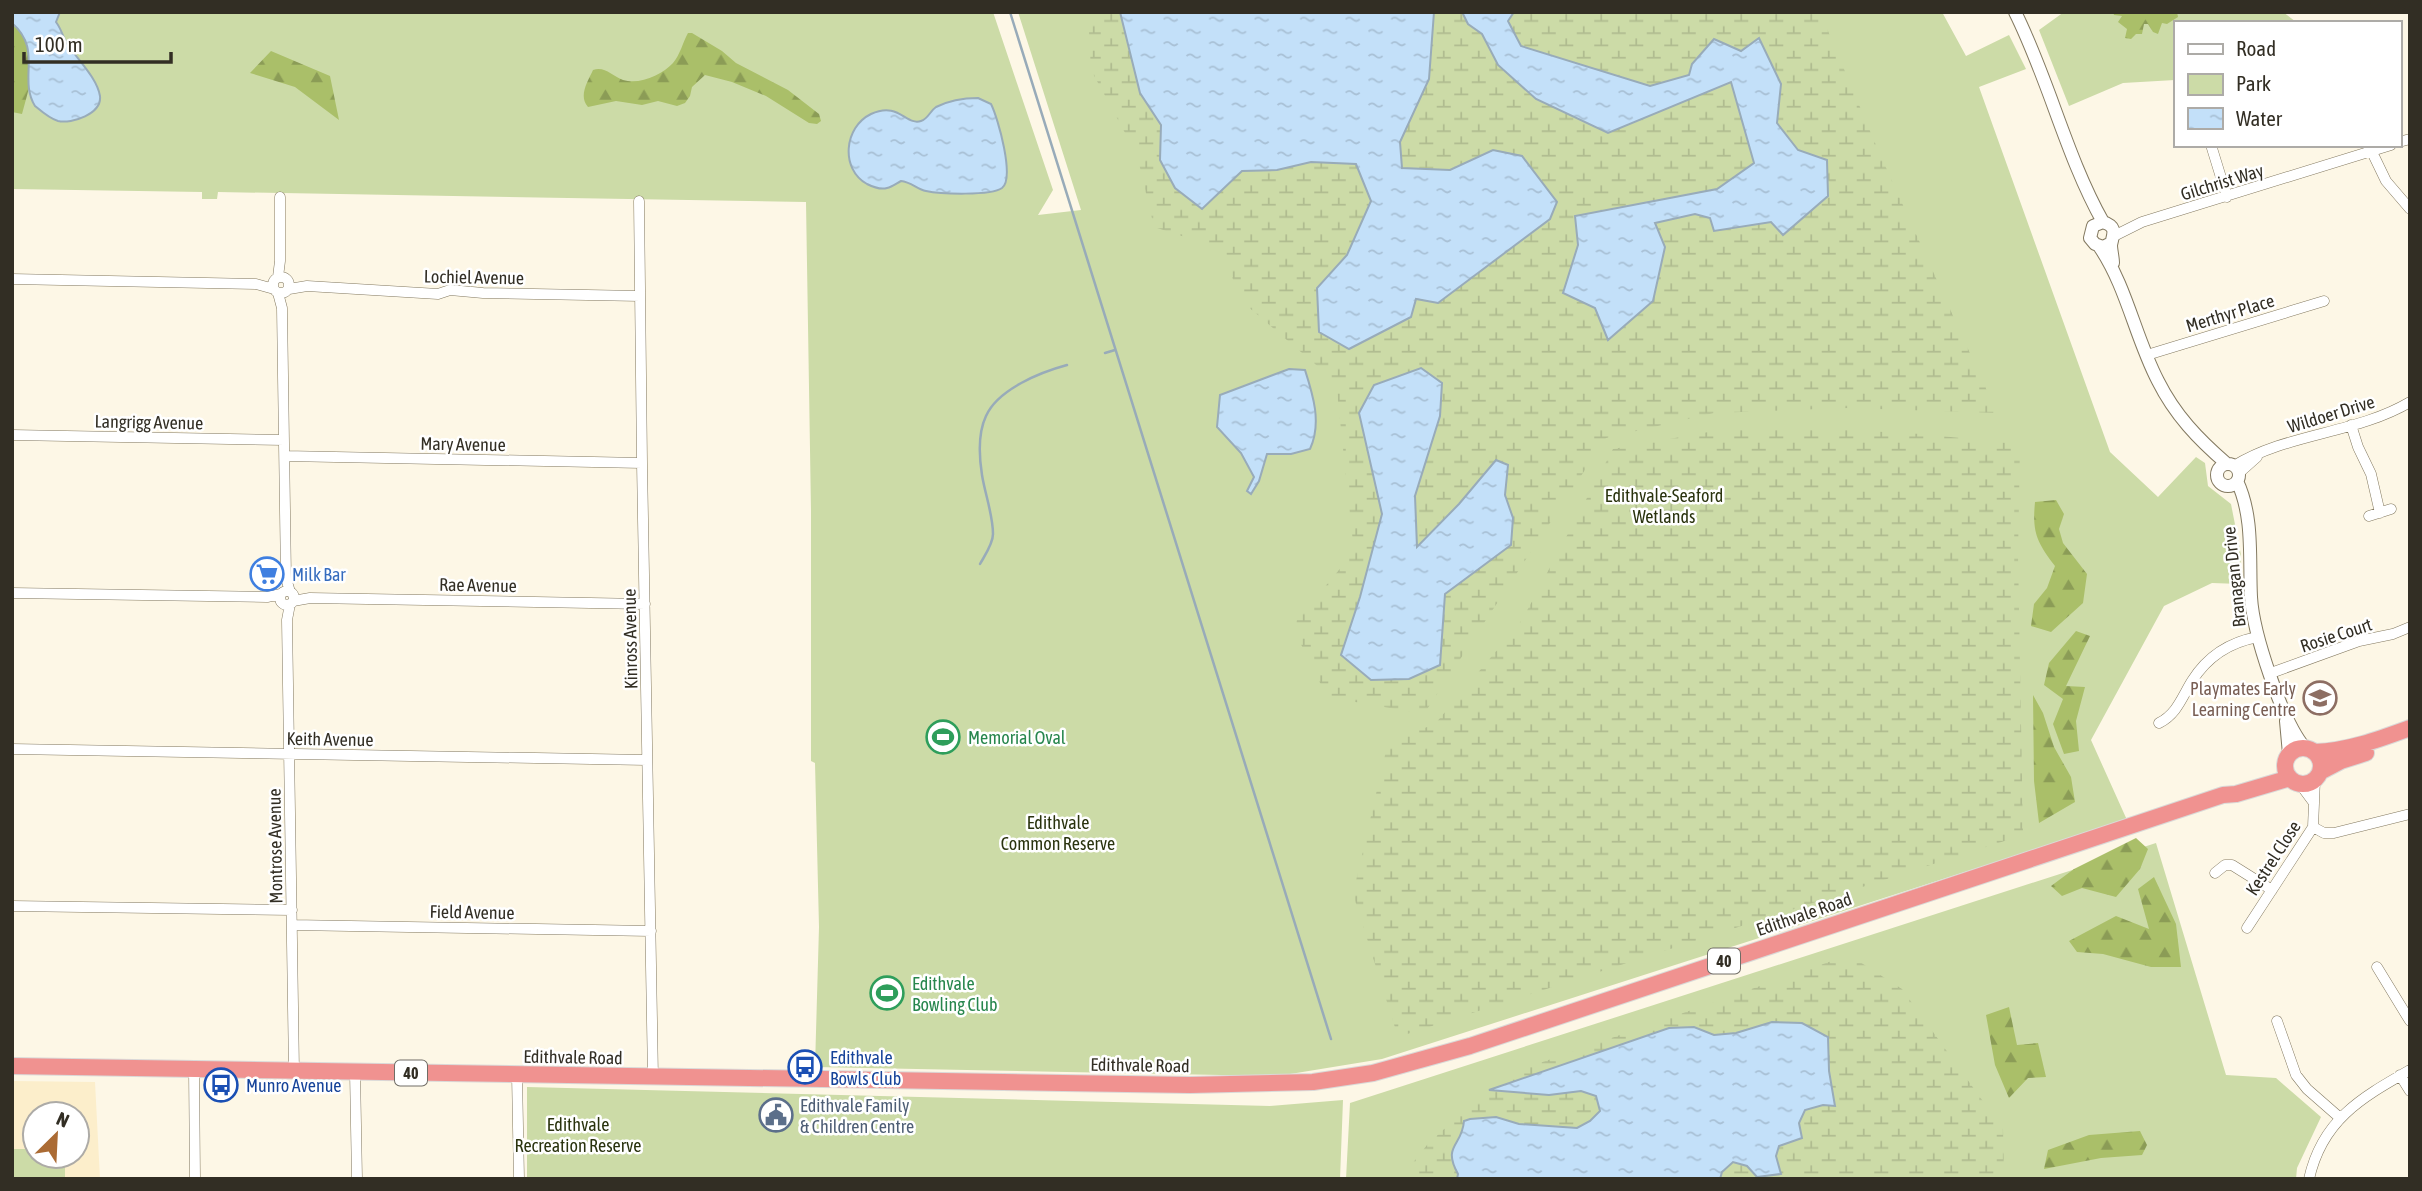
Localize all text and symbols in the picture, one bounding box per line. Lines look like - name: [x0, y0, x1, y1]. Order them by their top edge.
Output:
- scale bar: [24, 21, 172, 65]
- legend: [2174, 21, 2401, 147]
- text: 100 m: [35, 32, 83, 56]
- text: Road: [2236, 36, 2276, 60]
- text: Park: [2236, 71, 2271, 95]
- text: Water: [2236, 106, 2283, 130]
- street label: Gilchrist Way: [2178, 159, 2266, 205]
- street label: Lochiel Avenue: [424, 266, 524, 288]
- street label: Merthyr Place: [2183, 290, 2277, 336]
- street label: Wildoer Drive: [2285, 391, 2377, 437]
- street label: Langrigg Avenue: [94, 411, 204, 433]
- street label: Mary Avenue: [420, 433, 506, 455]
- park label: Edithvale-Seaford Wetlands: [1605, 485, 1723, 527]
- street label: Branagan Drive: [2218, 526, 2250, 628]
- supermarket icon: Milk Bar: [248, 555, 286, 593]
- place label: Milk Bar: [292, 564, 346, 585]
- street label: Rae Avenue: [439, 574, 517, 596]
- street label: Kinross Avenue: [619, 589, 641, 689]
- street label: Rosie Court: [2297, 614, 2375, 656]
- place label: Playmates Early Learning Centre: [2190, 678, 2296, 720]
- school or university icon: Playmates Early Learning Centre: [2301, 679, 2339, 717]
- sports icon: Memorial Oval: [924, 718, 962, 756]
- place label: Memorial Oval: [968, 727, 1066, 748]
- street label: Keith Avenue: [286, 728, 374, 750]
- street label: Montrose Avenue: [263, 788, 287, 904]
- park label: Edithvale Common Reserve: [1001, 812, 1115, 854]
- street label: Kestrel Close: [2241, 817, 2305, 899]
- street label: Edithvale Road: [1754, 888, 1854, 940]
- street label: Field Avenue: [429, 901, 515, 923]
- road number: 40: [1708, 948, 1740, 973]
- place label: Edithvale Bowling Club: [912, 973, 998, 1015]
- sports icon: Edithvale Bowling Club: [868, 974, 906, 1012]
- street label: Edithvale Road: [523, 1046, 623, 1068]
- place label: Edithvale Bowls Club: [830, 1047, 901, 1089]
- bus stop icon: Edithvale Bowls Club: [786, 1048, 824, 1086]
- street label: Edithvale Road: [1090, 1054, 1190, 1076]
- road number: 40: [395, 1060, 427, 1086]
- bus stop icon: Munro Avenue: [202, 1066, 240, 1104]
- place label: Munro Avenue: [246, 1075, 342, 1096]
- place label: Edithvale Family & Children Centre: [800, 1095, 914, 1137]
- public building icon: Edithvale Family & Children Centre: [757, 1096, 795, 1134]
- north arrow: [21, 1100, 91, 1170]
- text: N: [53, 1107, 73, 1132]
- park label: Edithvale Recreation Reserve: [515, 1114, 642, 1156]

